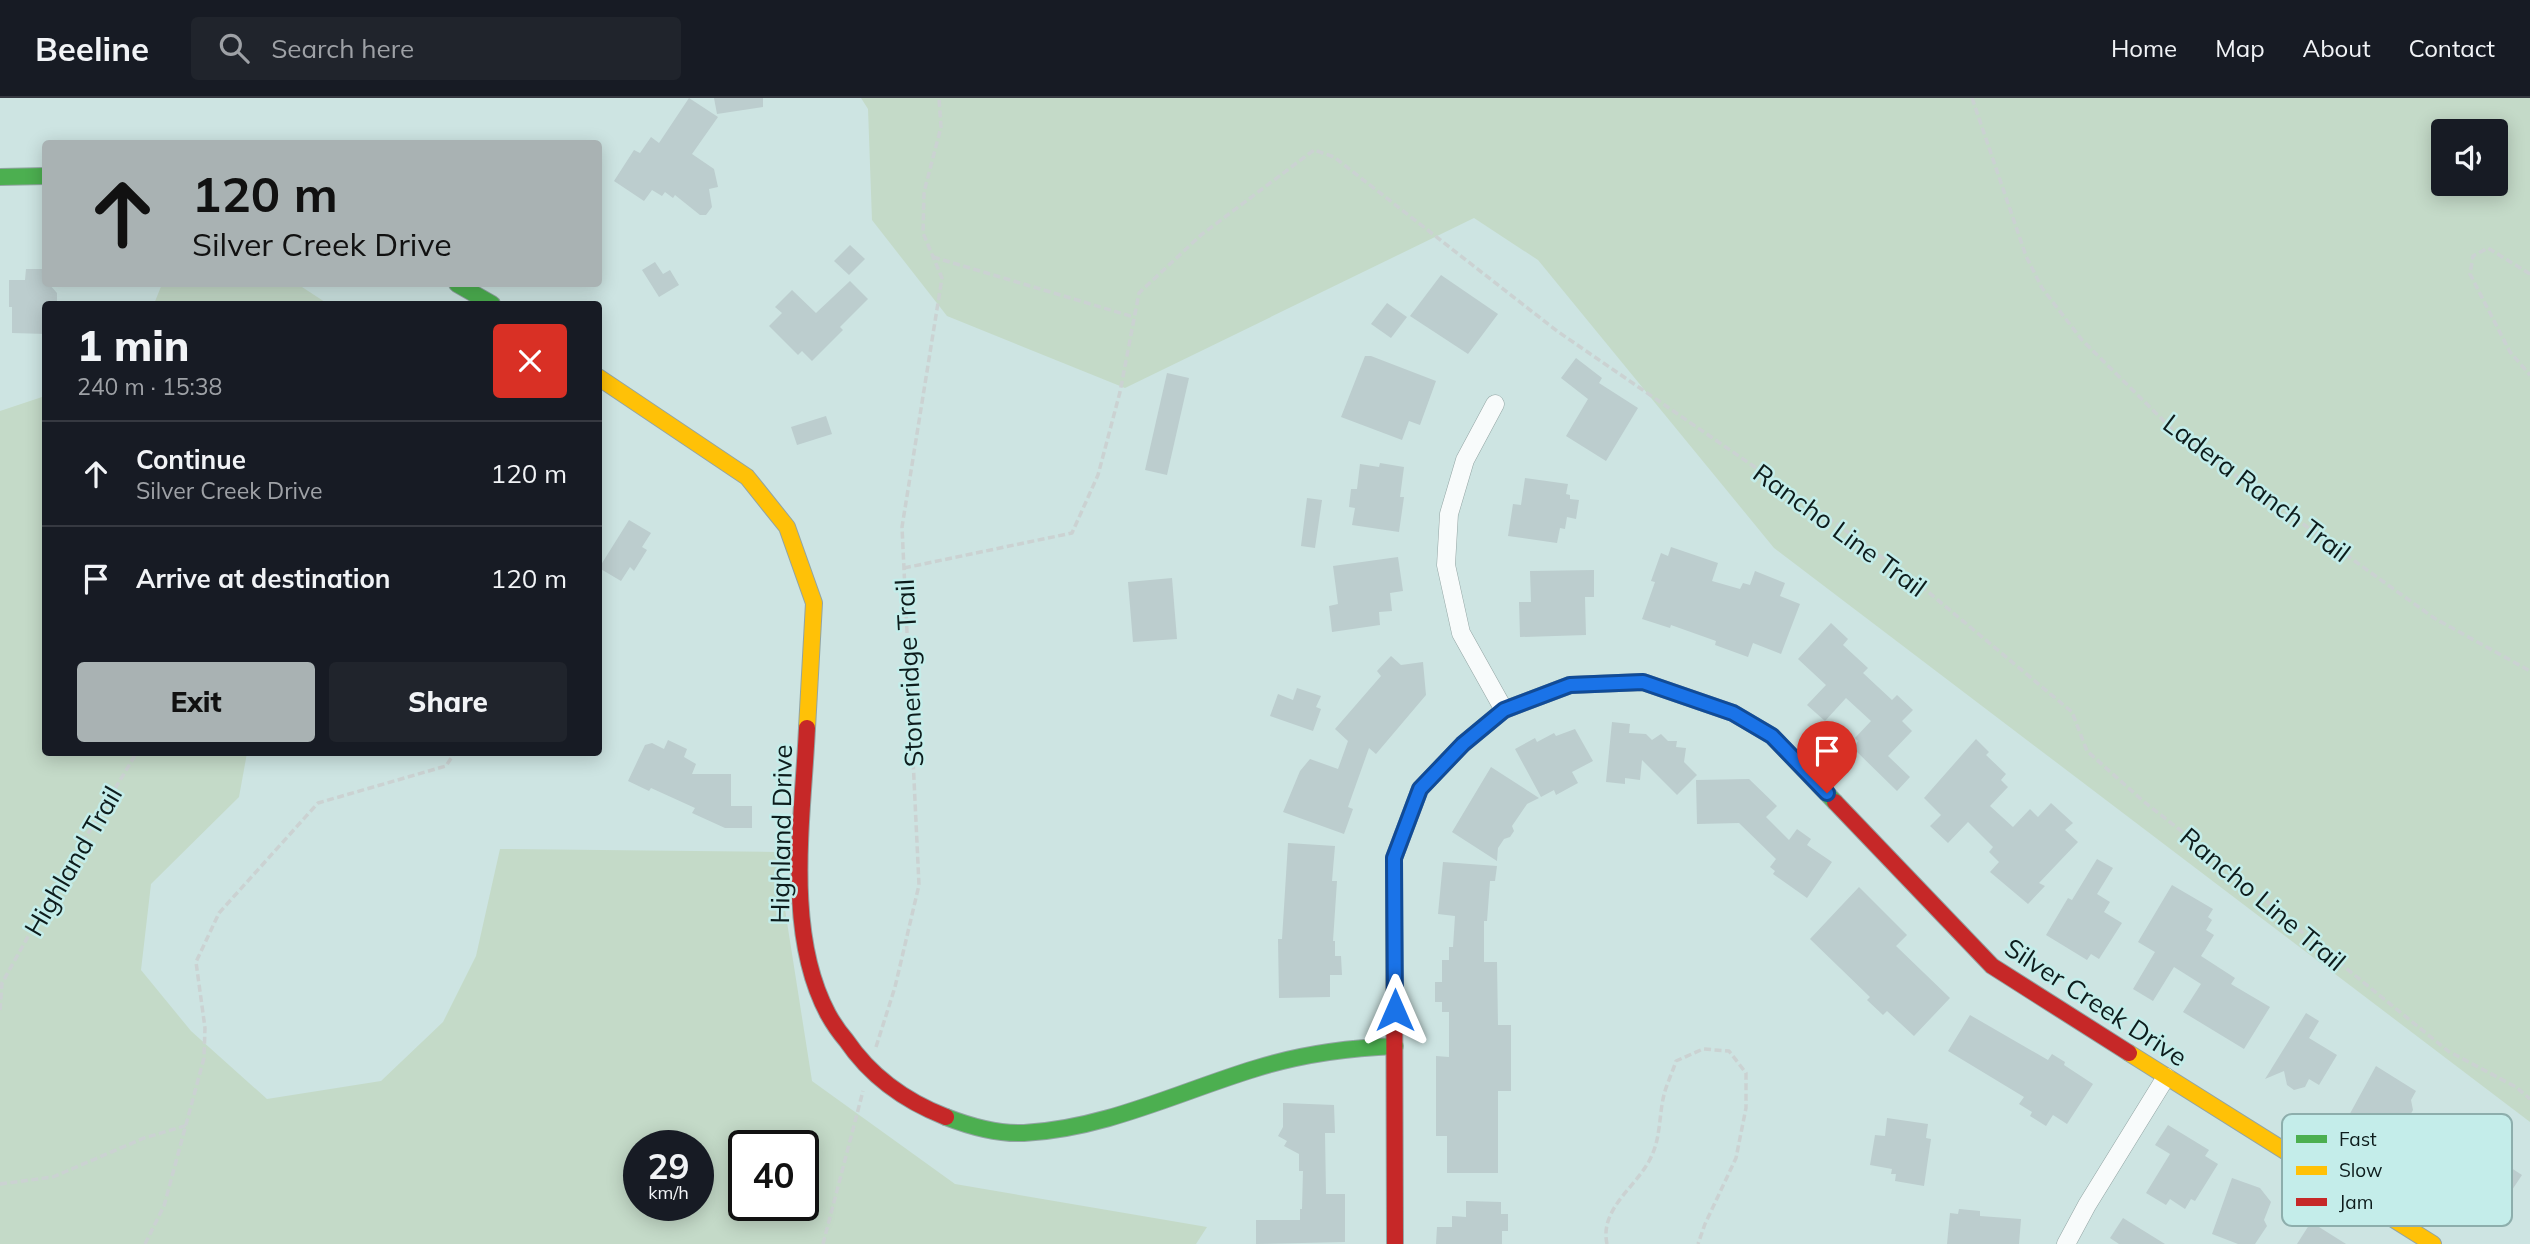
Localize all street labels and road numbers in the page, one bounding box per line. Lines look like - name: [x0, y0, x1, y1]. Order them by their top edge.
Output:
- street label: Ladera Ranch Trail: [2157, 407, 2357, 569]
- street label: Rancho Line Trail: [1747, 456, 1933, 604]
- street label: Stoneridge Trail: [888, 578, 930, 768]
- street label: Highland Drive: [763, 744, 799, 924]
- street label: Highland Trail: [17, 780, 129, 942]
- street label: Rancho Line Trail: [2173, 820, 2353, 978]
- street label: Silver Creek Drive: [1999, 931, 2193, 1073]

